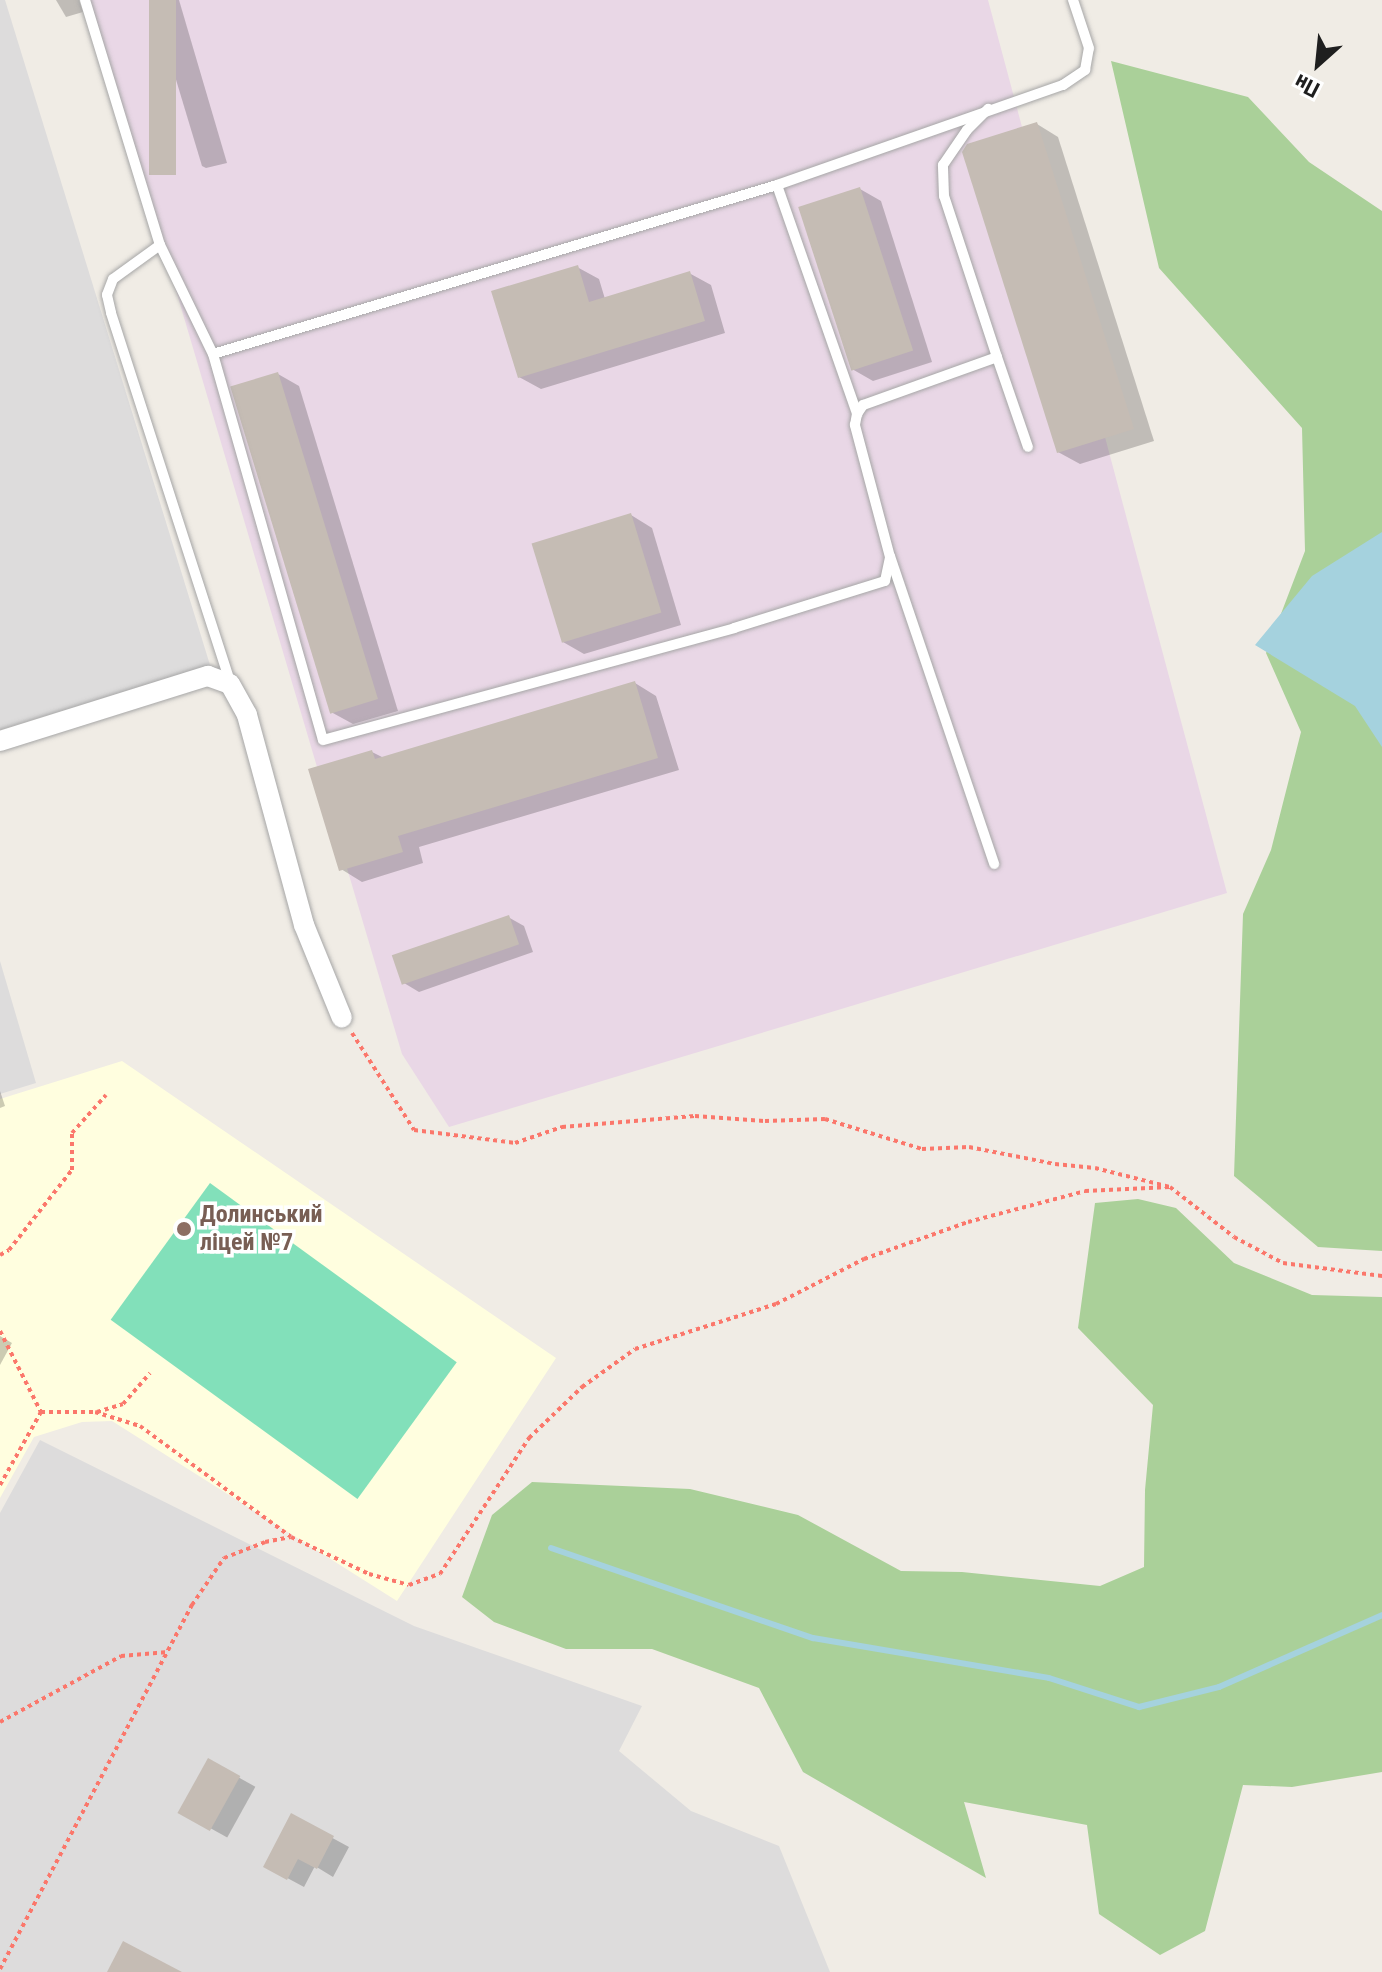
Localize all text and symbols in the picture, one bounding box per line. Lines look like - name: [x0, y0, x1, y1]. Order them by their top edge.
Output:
- north arrow: [1278, 24, 1358, 104]
- text: Пн: [1290, 69, 1323, 103]
- place label: Долинський ліцей №7: [200, 1201, 322, 1257]
- marker: Долинський ліцей №7: [175, 1220, 193, 1238]

